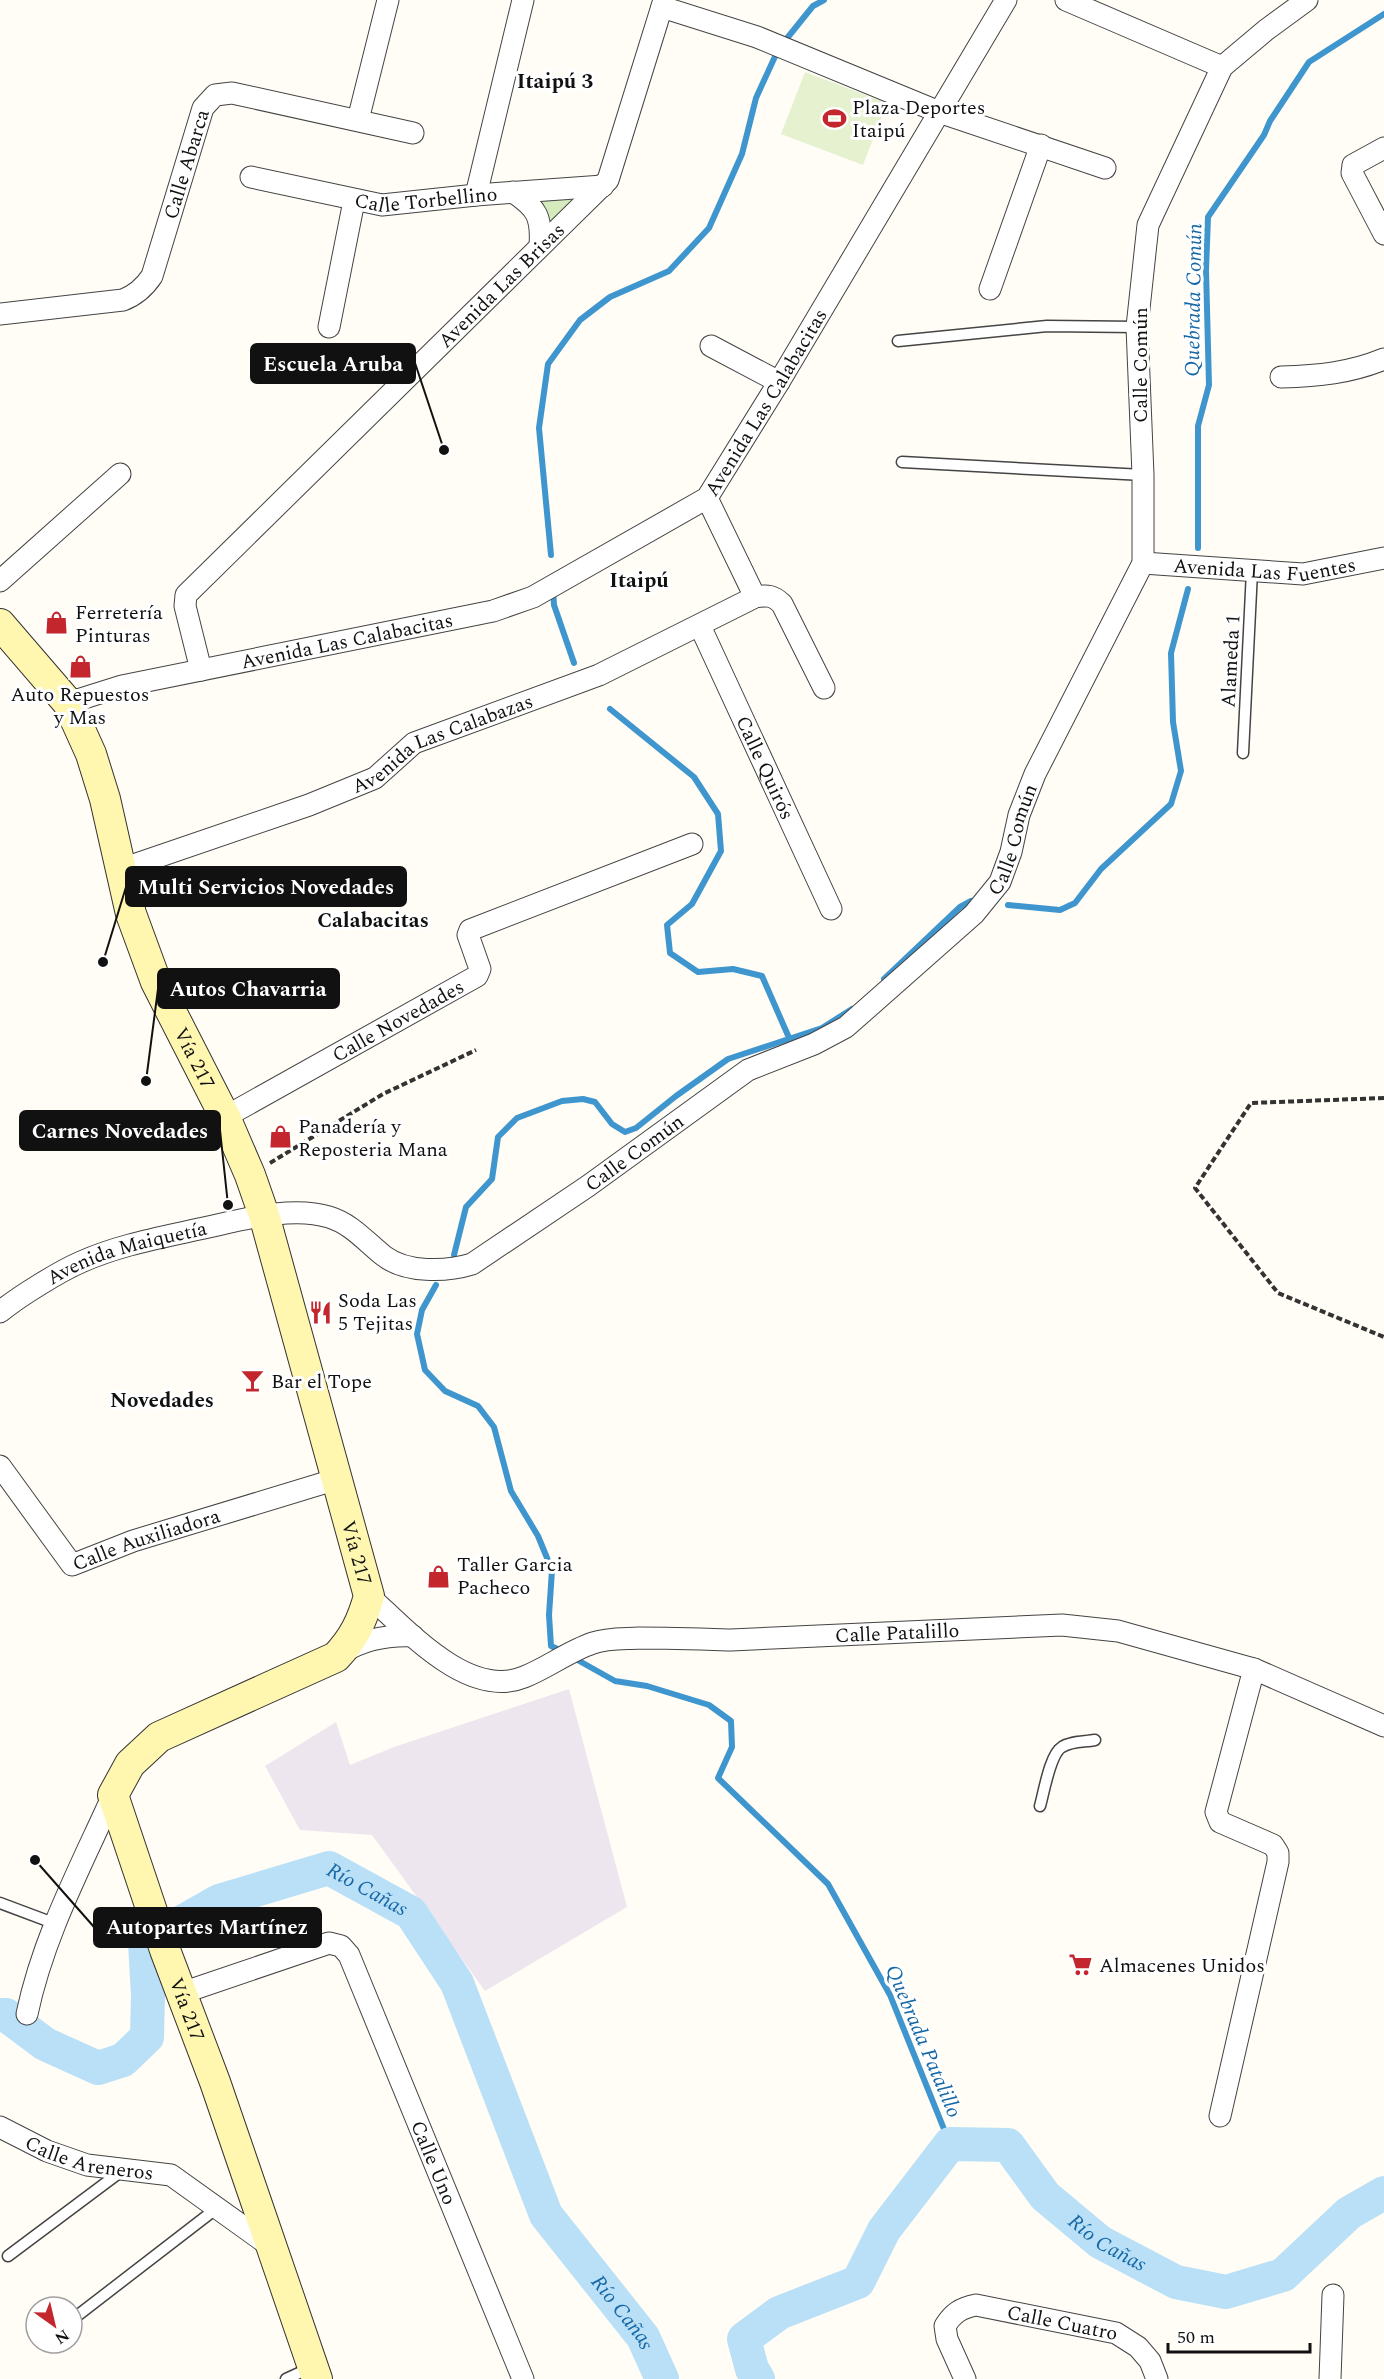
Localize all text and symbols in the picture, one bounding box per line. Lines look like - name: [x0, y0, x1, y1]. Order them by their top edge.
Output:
- district label: Itaipú 3: [517, 66, 593, 98]
- place label: Plaza Deportes Itaipú: [852, 93, 985, 146]
- street label: Calle Abarca: [156, 105, 218, 223]
- sports icon: Plaza Deportes Itaipú: [821, 106, 847, 132]
- street label: Calle Torbellino: [352, 180, 498, 221]
- street label: Avenida Las Brisas: [431, 216, 572, 355]
- water label: Quebrada Común: [1177, 223, 1211, 377]
- street label: Avenida Las Calabacitas: [697, 303, 835, 503]
- street label: Calle Común: [1126, 307, 1156, 423]
- callout: Escuela Aruba: [251, 344, 415, 383]
- text: Escuela Aruba: [263, 349, 403, 381]
- street label: Avenida Las Fuentes: [1172, 550, 1358, 591]
- district label: Itaipú: [609, 565, 669, 597]
- place label: Ferretería Pinturas: [75, 598, 163, 651]
- street label: Avenida Las Calabacitas: [238, 605, 456, 678]
- shop icon: Ferretería Pinturas: [44, 610, 70, 636]
- street label: Alameda 1: [1214, 614, 1248, 708]
- shop icon: Auto Repuestos y Mas: [67, 654, 93, 680]
- place label: Auto Repuestos y Mas: [11, 680, 149, 733]
- street label: Avenida Las Calabazas: [347, 686, 537, 802]
- street label: Calle Quirós: [728, 711, 802, 825]
- street label: Calle Común: [980, 780, 1046, 903]
- callout: Multi Servicios Novedades: [126, 867, 406, 906]
- text: Multi Servicios Novedades: [138, 872, 394, 904]
- district label: Calabacitas: [317, 905, 429, 937]
- callout: Autos Chavarria: [158, 969, 339, 1008]
- street label: Calle Novedades: [327, 972, 470, 1070]
- text: Autos Chavarria: [169, 974, 327, 1006]
- street label: Vía 217: [166, 1022, 222, 1095]
- street label: Calle Común: [579, 1107, 691, 1200]
- callout: Carnes Novedades: [20, 1111, 220, 1150]
- place label: Panadería y Reposteria Mana: [298, 1112, 448, 1165]
- text: Carnes Novedades: [32, 1116, 208, 1148]
- shop icon: Panadería y Reposteria Mana: [267, 1124, 293, 1150]
- street label: Avenida Maiquetía: [41, 1214, 210, 1293]
- place label: Soda Las 5 Tejitas: [338, 1286, 417, 1339]
- restaurant icon: Soda Las 5 Tejitas: [307, 1299, 333, 1325]
- place label: Bar el Tope: [271, 1367, 372, 1397]
- bar icon: Bar el Tope: [240, 1368, 266, 1394]
- district label: Novedades: [110, 1385, 214, 1417]
- street label: Calle Auxiliadora: [68, 1501, 224, 1579]
- street label: Vía 217: [333, 1517, 379, 1589]
- place label: Taller Garcia Pacheco: [457, 1550, 573, 1603]
- shop icon: Taller Garcia Pacheco: [426, 1563, 452, 1589]
- street label: Calle Patalillo: [834, 1616, 960, 1651]
- water label: Río Cañas: [320, 1855, 414, 1925]
- callout: Autopartes Martínez: [94, 1908, 321, 1947]
- text: Autopartes Martínez: [106, 1912, 308, 1944]
- place label: Almacenes Unidos: [1099, 1951, 1265, 1981]
- supermarket icon: Almacenes Unidos: [1068, 1952, 1094, 1978]
- water label: Quebrada Patalillo: [876, 1960, 970, 2123]
- street label: Vía 217: [161, 1973, 212, 2046]
- street label: Calle Uno: [402, 2116, 464, 2210]
- street label: Calle Areneros: [19, 2128, 155, 2189]
- water label: Río Cañas: [1060, 2206, 1152, 2281]
- water label: Río Cañas: [582, 2268, 662, 2356]
- north arrow: [24, 2295, 84, 2355]
- street label: Calle Cuatro: [1004, 2298, 1120, 2349]
- scale bar: [1168, 2316, 1310, 2354]
- text: N: [50, 2323, 74, 2350]
- text: 50 m: [1177, 2324, 1215, 2351]

